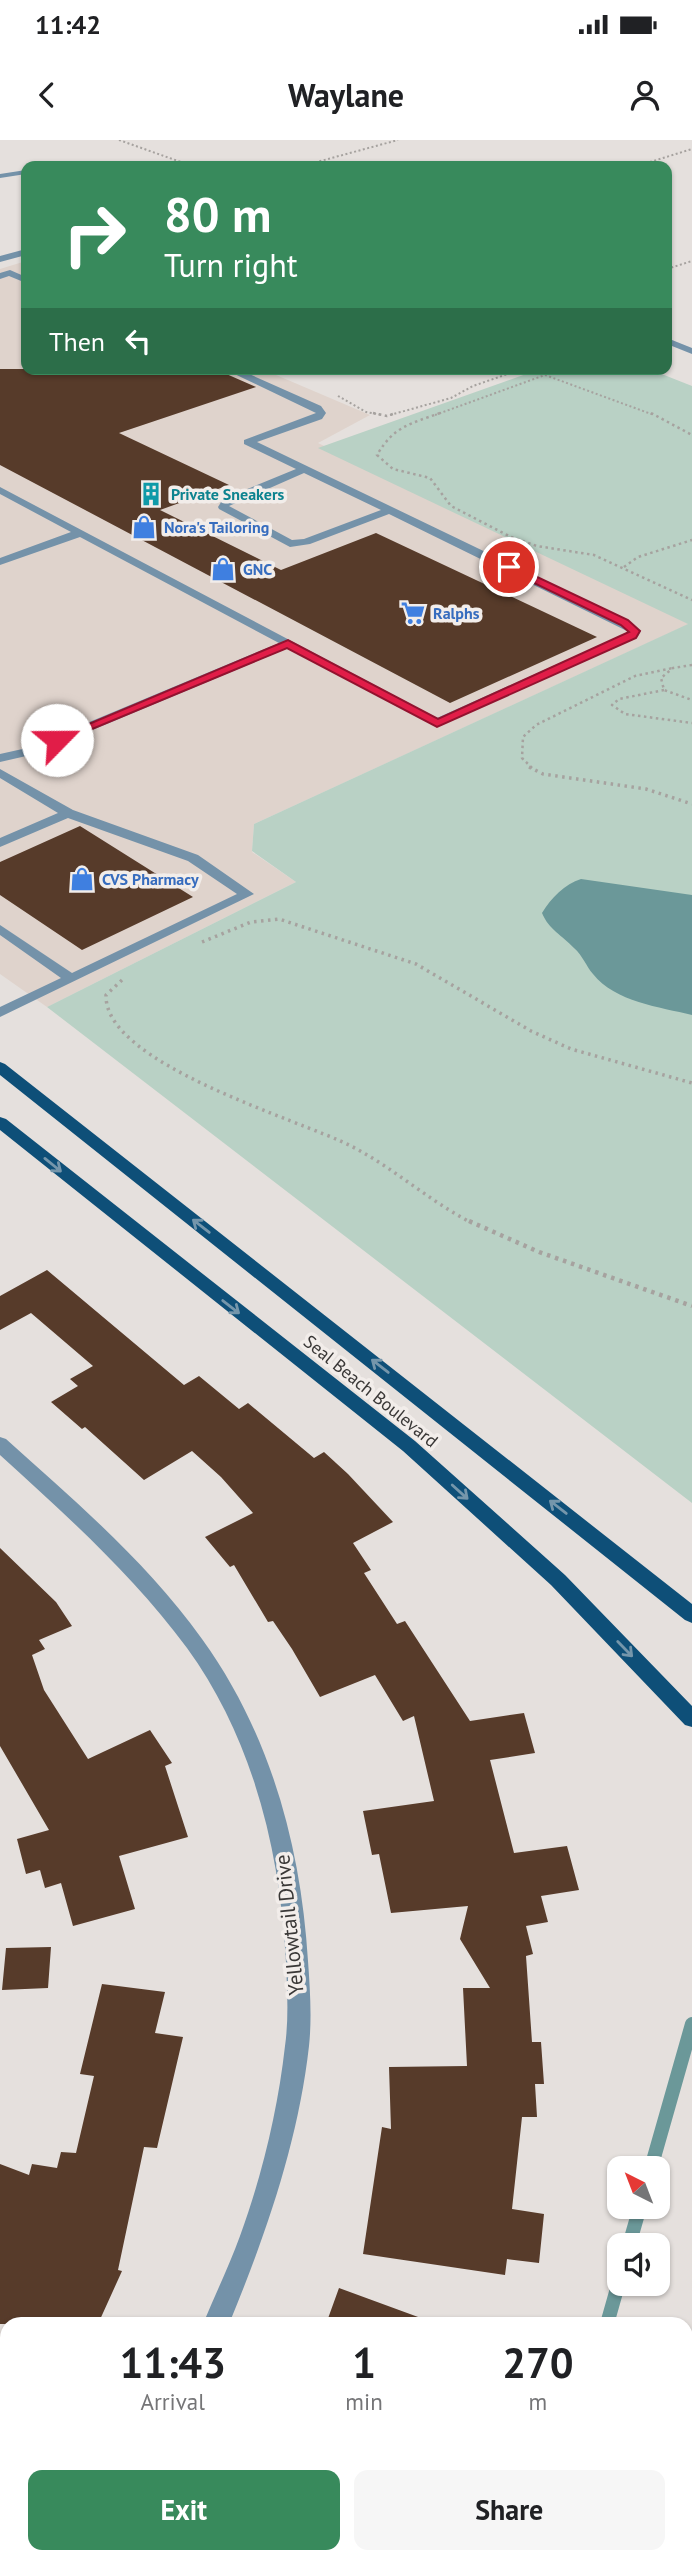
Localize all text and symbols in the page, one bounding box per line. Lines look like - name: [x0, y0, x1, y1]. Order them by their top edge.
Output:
- text: 11:42: [35, 8, 101, 41]
- text: Waylane: [288, 74, 404, 116]
- icon: back: [28, 76, 66, 114]
- icon: person: [626, 76, 664, 114]
- text: 80 m: [164, 182, 271, 246]
- icon: right: [49, 189, 140, 280]
- text: Turn right: [164, 244, 298, 286]
- icon: left: [119, 322, 157, 360]
- text: Then: [49, 325, 105, 358]
- building icon: Private Sneakers: [137, 480, 165, 508]
- place label: Private Sneakers: [171, 484, 285, 504]
- shop icon: Nora's Tailoring: [130, 513, 158, 541]
- place label: Nora's Tailoring: [164, 517, 269, 537]
- pin: [479, 537, 539, 597]
- icon: arrive: [490, 548, 528, 586]
- shop icon: GNC: [209, 555, 237, 583]
- place label: GNC: [243, 559, 272, 579]
- supermarket icon: Ralphs: [399, 599, 427, 627]
- place label: Ralphs: [433, 603, 480, 623]
- position arrow: [20, 703, 94, 777]
- shop icon: CVS Pharmacy: [68, 865, 96, 893]
- place label: CVS Pharmacy: [102, 869, 199, 889]
- one-way arrow: [44, 1158, 62, 1173]
- one-way arrow: [192, 1218, 211, 1233]
- one-way arrow: [222, 1299, 240, 1314]
- street label: Seal Beach Boulevard: [299, 1330, 443, 1452]
- one-way arrow: [371, 1359, 389, 1374]
- one-way arrow: [451, 1483, 468, 1500]
- one-way arrow: [550, 1499, 568, 1515]
- one-way arrow: [616, 1640, 633, 1657]
- street label: Yellowtail Drive: [268, 1853, 310, 1997]
- north arrow: [607, 2156, 670, 2219]
- map controls: [607, 2156, 670, 2296]
- button: sound: [607, 2233, 670, 2296]
- text: 11:43: [119, 2335, 226, 2390]
- text: 1: [352, 2335, 376, 2390]
- text: 270: [502, 2335, 574, 2390]
- text: Arrival: [140, 2387, 205, 2416]
- text: min: [345, 2387, 383, 2416]
- text: m: [529, 2387, 547, 2416]
- button: Exit: [28, 2470, 340, 2550]
- button: Share: [354, 2470, 665, 2550]

